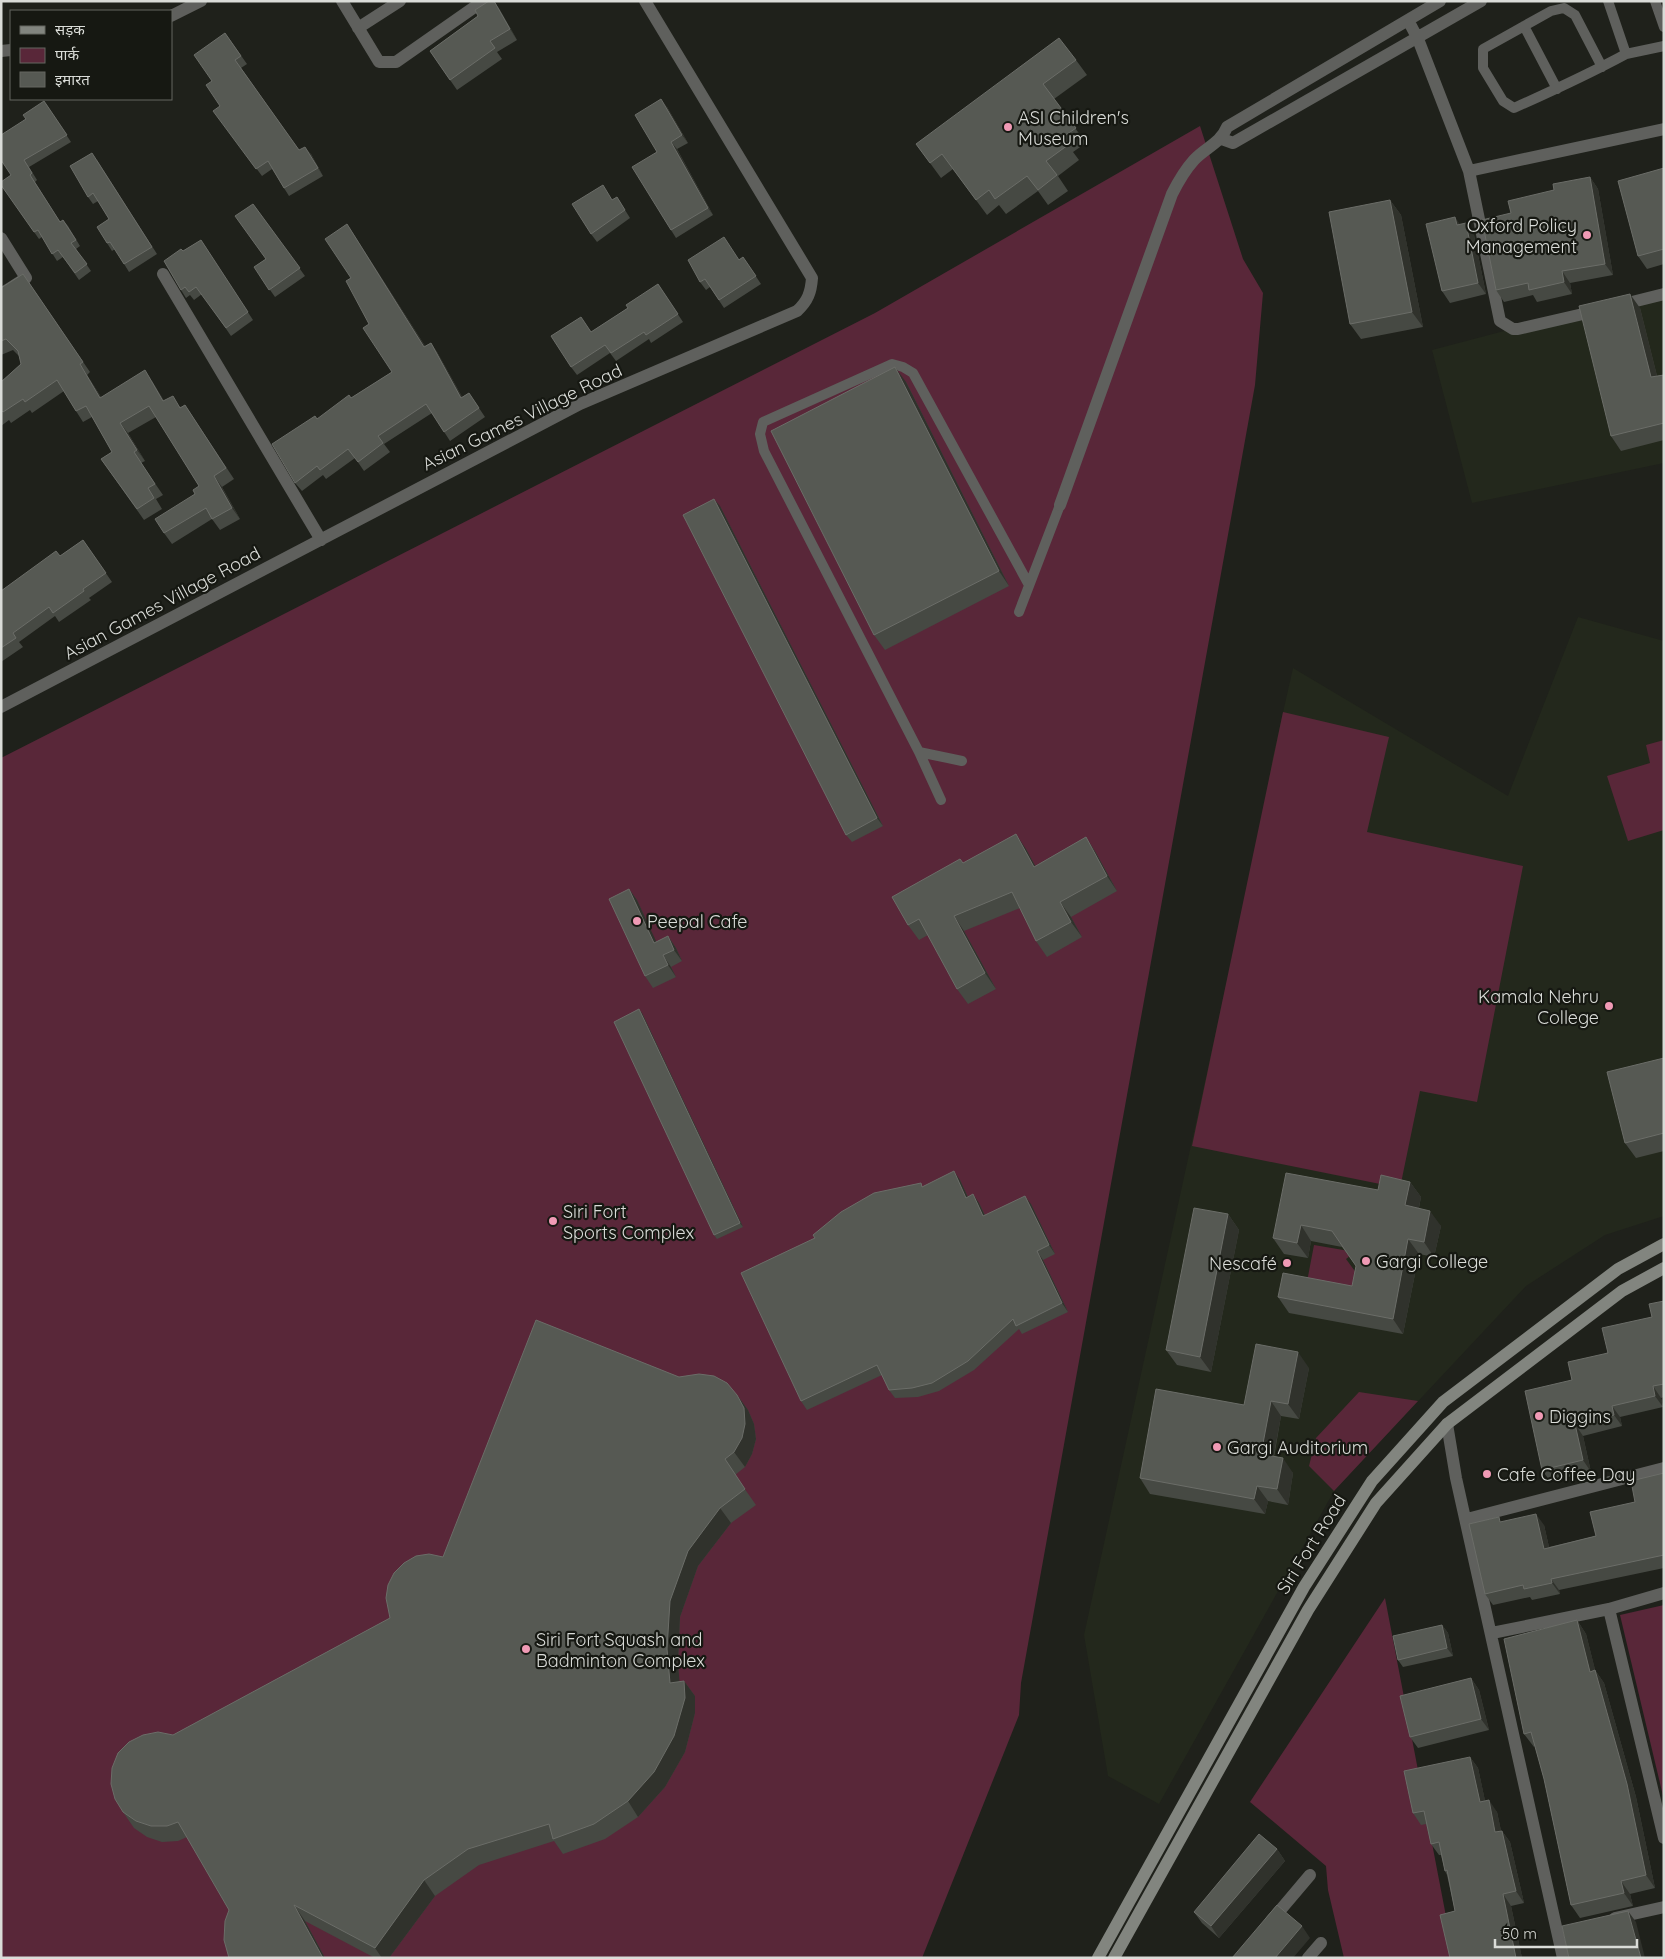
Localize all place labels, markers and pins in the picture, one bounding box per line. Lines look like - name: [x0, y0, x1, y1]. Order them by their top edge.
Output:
- place label: ASI Children's Museum: [1018, 106, 1129, 150]
- marker: ASI Children's Museum: [1002, 121, 1014, 133]
- place label: Oxford Policy Management: [1466, 214, 1577, 258]
- marker: Oxford Policy Management: [1581, 229, 1593, 241]
- place label: Peepal Cafe: [647, 910, 747, 933]
- marker: Peepal Cafe: [631, 915, 643, 927]
- place label: Kamala Nehru College: [1478, 985, 1599, 1029]
- marker: Kamala Nehru College: [1603, 1000, 1615, 1012]
- place label: Siri Fort Sports Complex: [563, 1200, 695, 1244]
- marker: Siri Fort Sports Complex: [547, 1215, 559, 1227]
- place label: Gargi College: [1376, 1250, 1488, 1273]
- place label: Nescafé: [1209, 1252, 1277, 1275]
- marker: Gargi College: [1360, 1255, 1372, 1267]
- marker: Nescafé: [1281, 1257, 1293, 1269]
- place label: Diggins: [1549, 1405, 1611, 1428]
- marker: Diggins: [1533, 1410, 1545, 1422]
- place label: Gargi Auditorium: [1227, 1436, 1368, 1459]
- marker: Gargi Auditorium: [1211, 1441, 1223, 1453]
- place label: Cafe Coffee Day: [1497, 1463, 1635, 1486]
- marker: Cafe Coffee Day: [1481, 1468, 1493, 1480]
- place label: Siri Fort Squash and Badminton Complex: [536, 1628, 705, 1672]
- marker: Siri Fort Squash and Badminton Complex: [520, 1643, 532, 1655]

